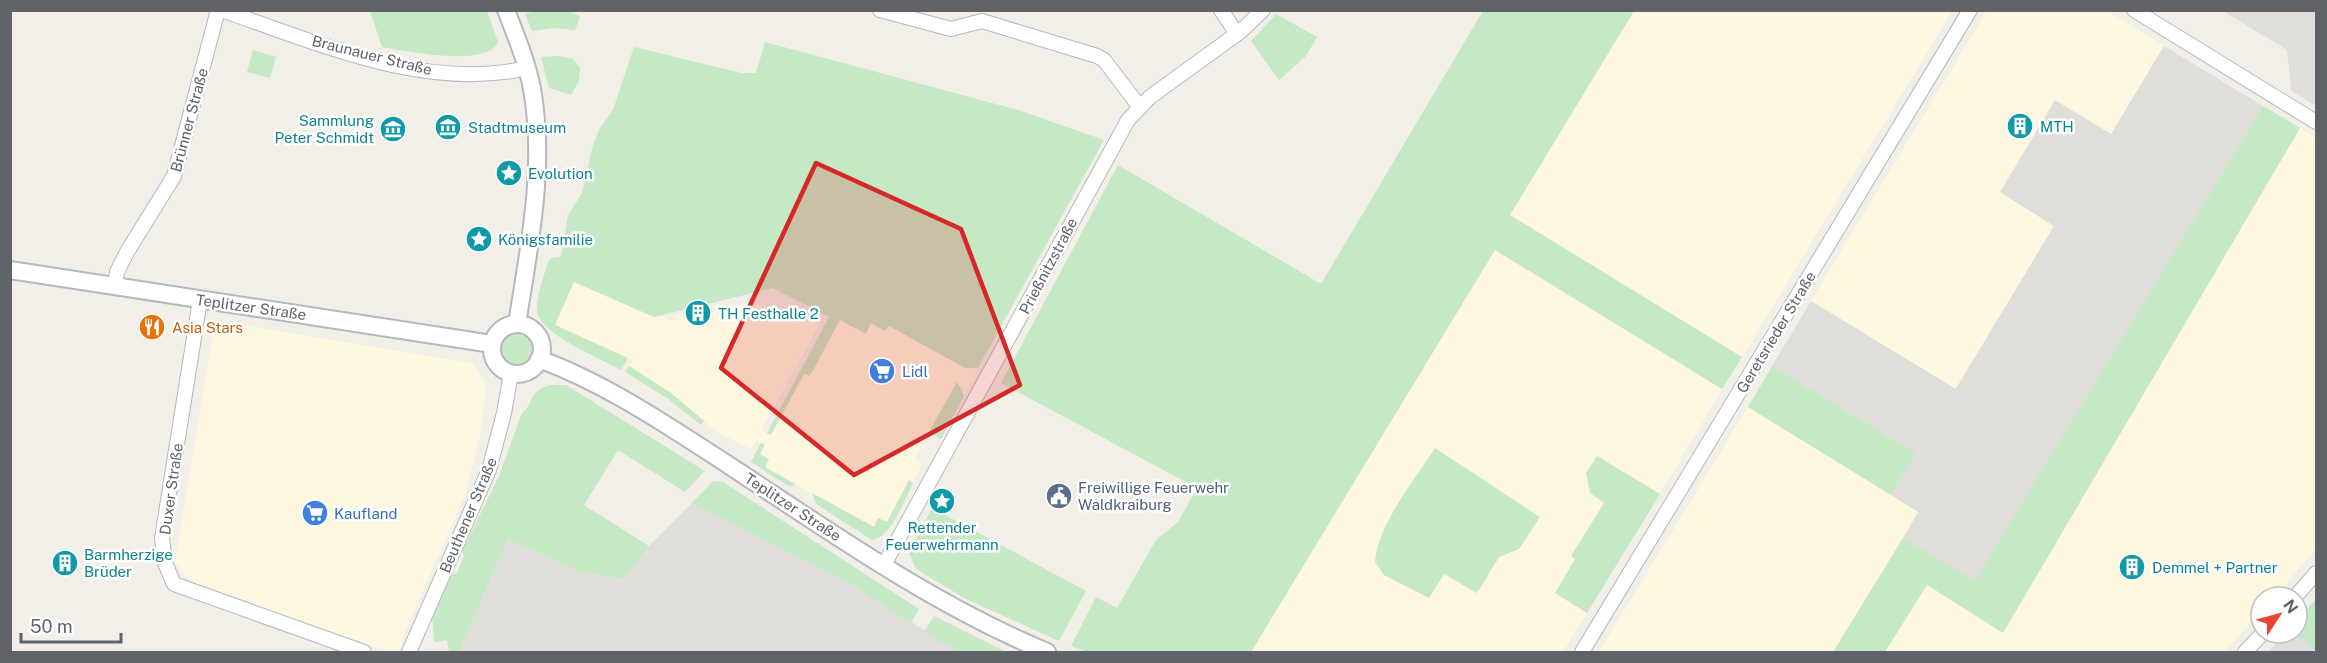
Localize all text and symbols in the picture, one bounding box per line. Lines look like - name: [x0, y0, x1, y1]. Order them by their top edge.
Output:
- street label: Braunauer Straße: [310, 32, 434, 78]
- street label: Brünner Straße: [167, 66, 211, 174]
- building icon: MTH: [2005, 111, 2035, 141]
- place label: Sammlung Peter Schmidt: [275, 112, 374, 146]
- museum icon: Stadtmuseum: [433, 112, 463, 142]
- museum icon: Sammlung Peter Schmidt: [378, 114, 408, 144]
- place label: MTH: [2040, 118, 2074, 135]
- place label: Stadtmuseum: [468, 119, 566, 136]
- place icon: Evolution: [494, 158, 524, 188]
- place label: Evolution: [528, 165, 593, 182]
- street label: Prießnitzstraße: [1016, 215, 1080, 317]
- place icon: Königsfamilie: [464, 224, 494, 254]
- place label: Königsfamilie: [498, 231, 593, 248]
- street label: Geretsrieder Straße: [1733, 268, 1819, 396]
- street label: Teplitzer Straße: [195, 291, 307, 323]
- building icon: TH Festhalle 2: [683, 298, 713, 328]
- place label: TH Festhalle 2: [718, 305, 819, 322]
- restaurant icon: Asia Stars: [137, 312, 167, 342]
- place label: Asia Stars: [172, 319, 243, 336]
- supermarket icon: Lidl: [867, 356, 897, 386]
- place label: Lidl: [902, 363, 928, 380]
- street label: Duxer Straße: [156, 442, 186, 536]
- street label: Beuthener Straße: [436, 455, 500, 575]
- street label: Teplitzer Straße: [742, 470, 844, 544]
- place label: Freiwillige Feuerwehr Waldkraiburg: [1078, 479, 1229, 513]
- public building icon: Freiwillige Feuerwehr Waldkraiburg: [1044, 481, 1074, 511]
- place icon: Rettender Feuerwehrmann: [927, 486, 957, 516]
- supermarket icon: Kaufland: [300, 498, 330, 528]
- place label: Kaufland: [334, 505, 397, 522]
- place label: Rettender Feuerwehrmann: [885, 519, 999, 553]
- place label: Barmherzige Brüder: [84, 546, 173, 580]
- building icon: Barmherzige Brüder: [50, 548, 80, 578]
- building icon: Demmel + Partner: [2117, 552, 2147, 582]
- place label: Demmel + Partner: [2152, 559, 2278, 576]
- north arrow: [2249, 585, 2309, 645]
- text: N: [2279, 596, 2302, 617]
- scale bar: [21, 606, 122, 644]
- text: 50 m: [30, 616, 73, 637]

